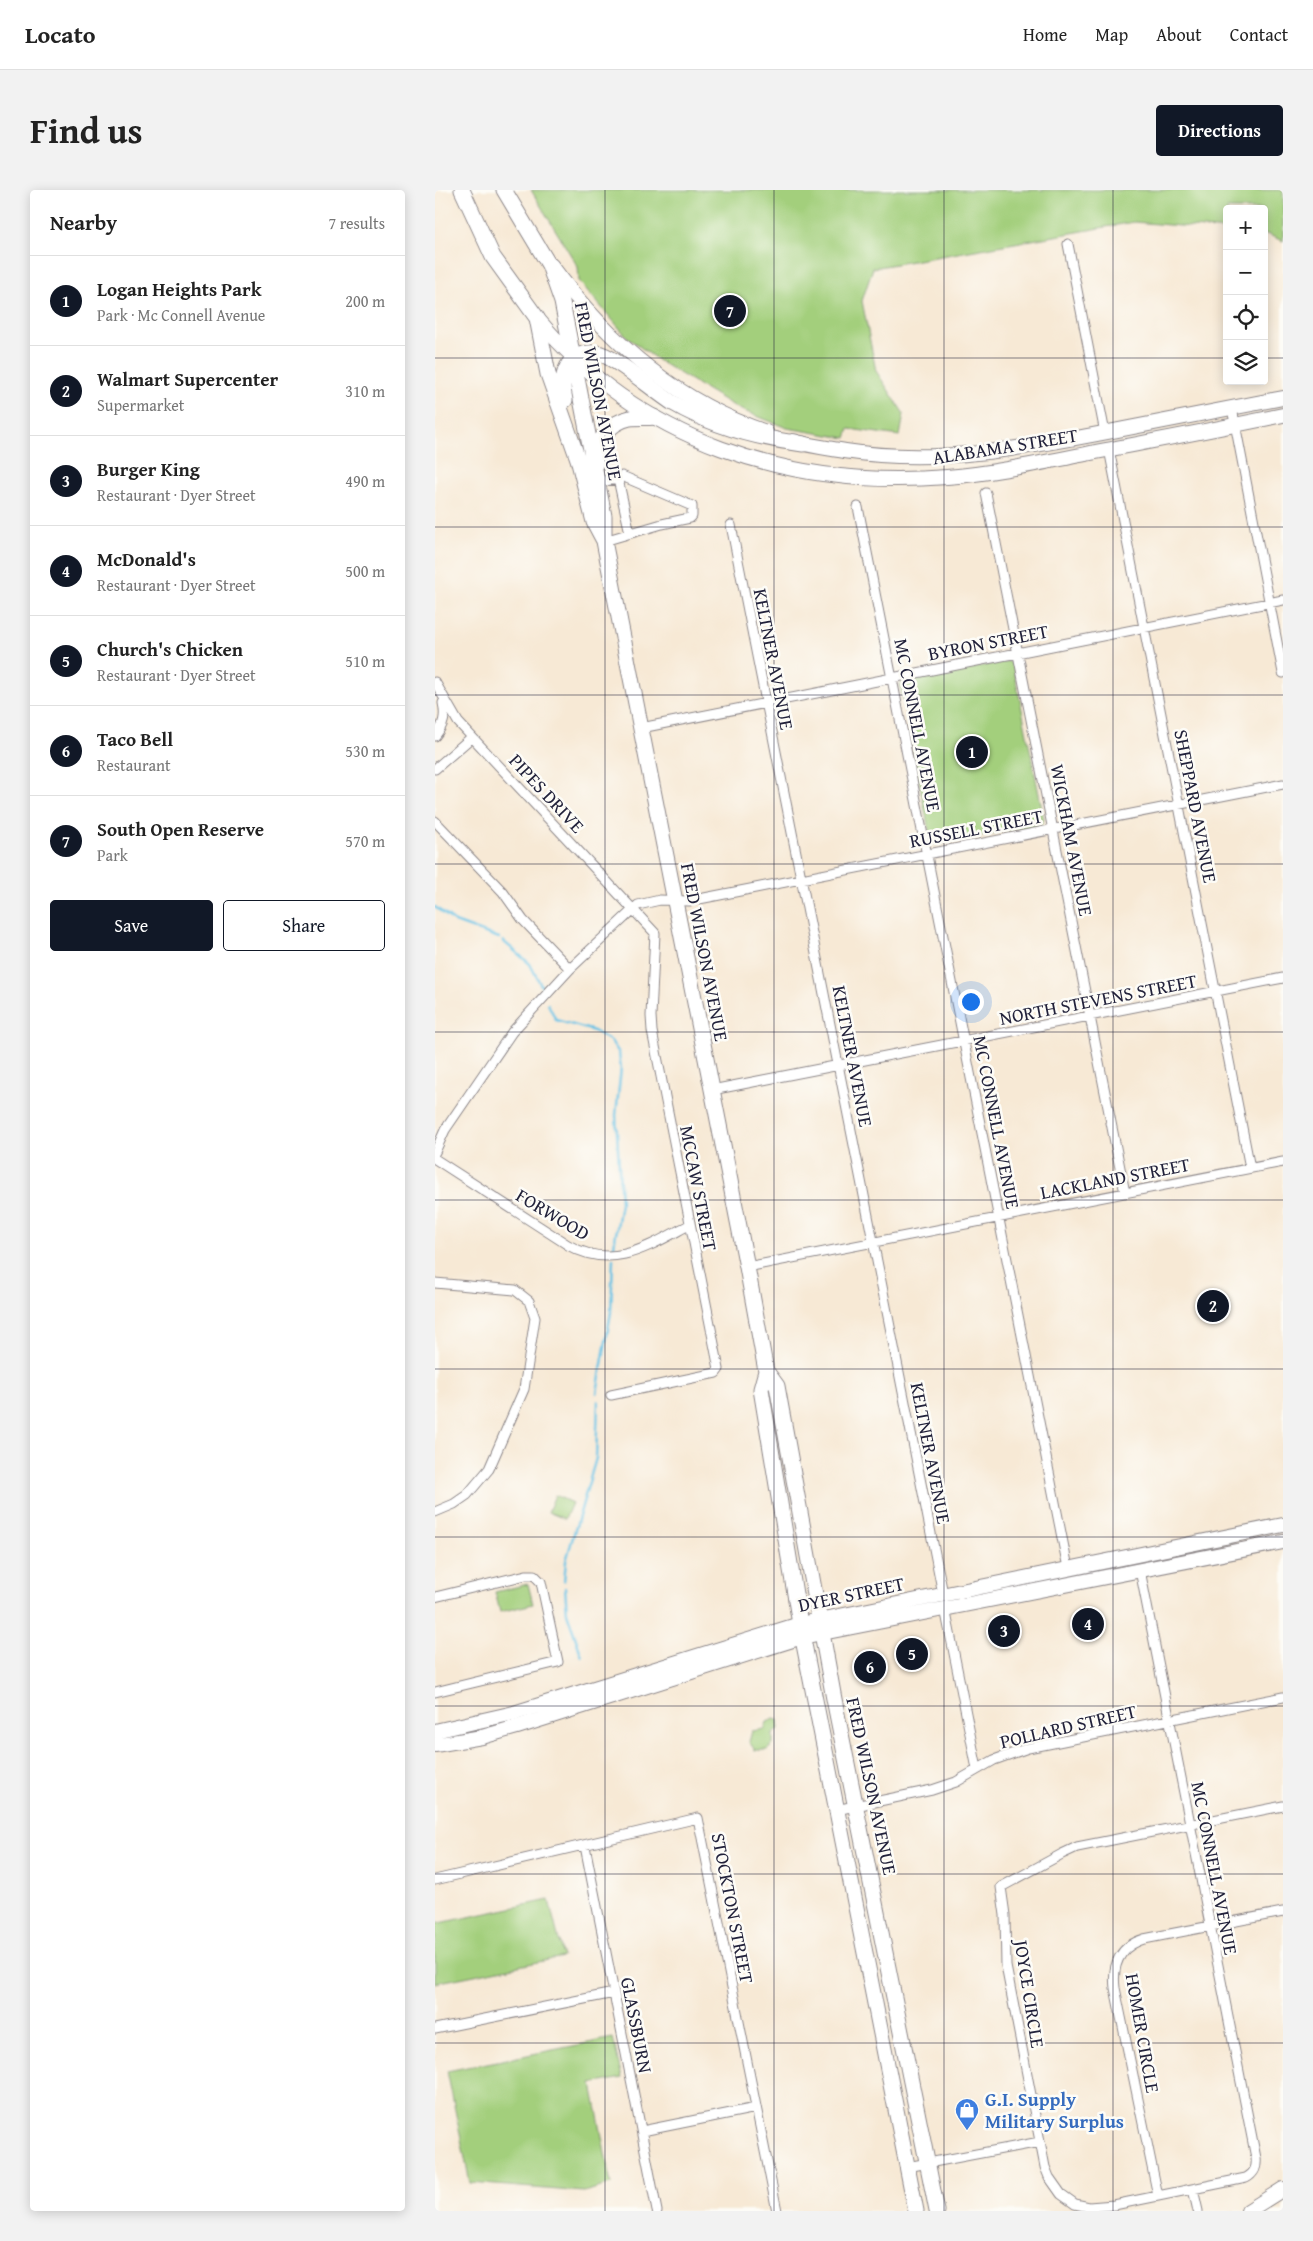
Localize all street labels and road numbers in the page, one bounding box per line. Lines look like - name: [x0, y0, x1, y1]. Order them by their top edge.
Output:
- street label: FRED WILSON AVENUE: [568, 300, 630, 483]
- street label: ALABAMA STREET: [930, 421, 1080, 471]
- street label: KELTNER AVENUE: [747, 586, 801, 732]
- street label: BYRON STREET: [925, 617, 1051, 667]
- street label: MC CONNELL AVENUE: [887, 636, 949, 814]
- street label: SHEPPARD AVENUE: [1167, 727, 1225, 885]
- street label: PIPES DRIVE: [503, 747, 592, 839]
- street label: WICKHAM AVENUE: [1044, 762, 1101, 919]
- street label: RUSSELL STREET: [907, 801, 1045, 855]
- street label: FRED WILSON AVENUE: [674, 861, 736, 1044]
- street label: NORTH STEVENS STREET: [997, 966, 1199, 1032]
- street label: KELTNER AVENUE: [826, 983, 880, 1129]
- street label: MC CONNELL AVENUE: [966, 1033, 1028, 1211]
- street label: MCCAW STREET: [673, 1123, 725, 1253]
- street label: LACKLAND STREET: [1038, 1150, 1192, 1206]
- street label: FORWOOD: [511, 1181, 595, 1247]
- street label: KELTNER AVENUE: [904, 1380, 958, 1526]
- street label: DYER STREET: [795, 1569, 907, 1619]
- street label: FRED WILSON AVENUE: [840, 1695, 905, 1878]
- street label: POLLARD STREET: [997, 1697, 1139, 1755]
- street label: MC CONNELL AVENUE: [1184, 1779, 1246, 1957]
- street label: STOCKTON STREET: [705, 1830, 761, 1986]
- street label: JOYCE CIRCLE: [1007, 1936, 1052, 2050]
- street label: HOMER CIRCLE: [1119, 1971, 1167, 2095]
- street label: GLASSBURN: [614, 1975, 660, 2075]

